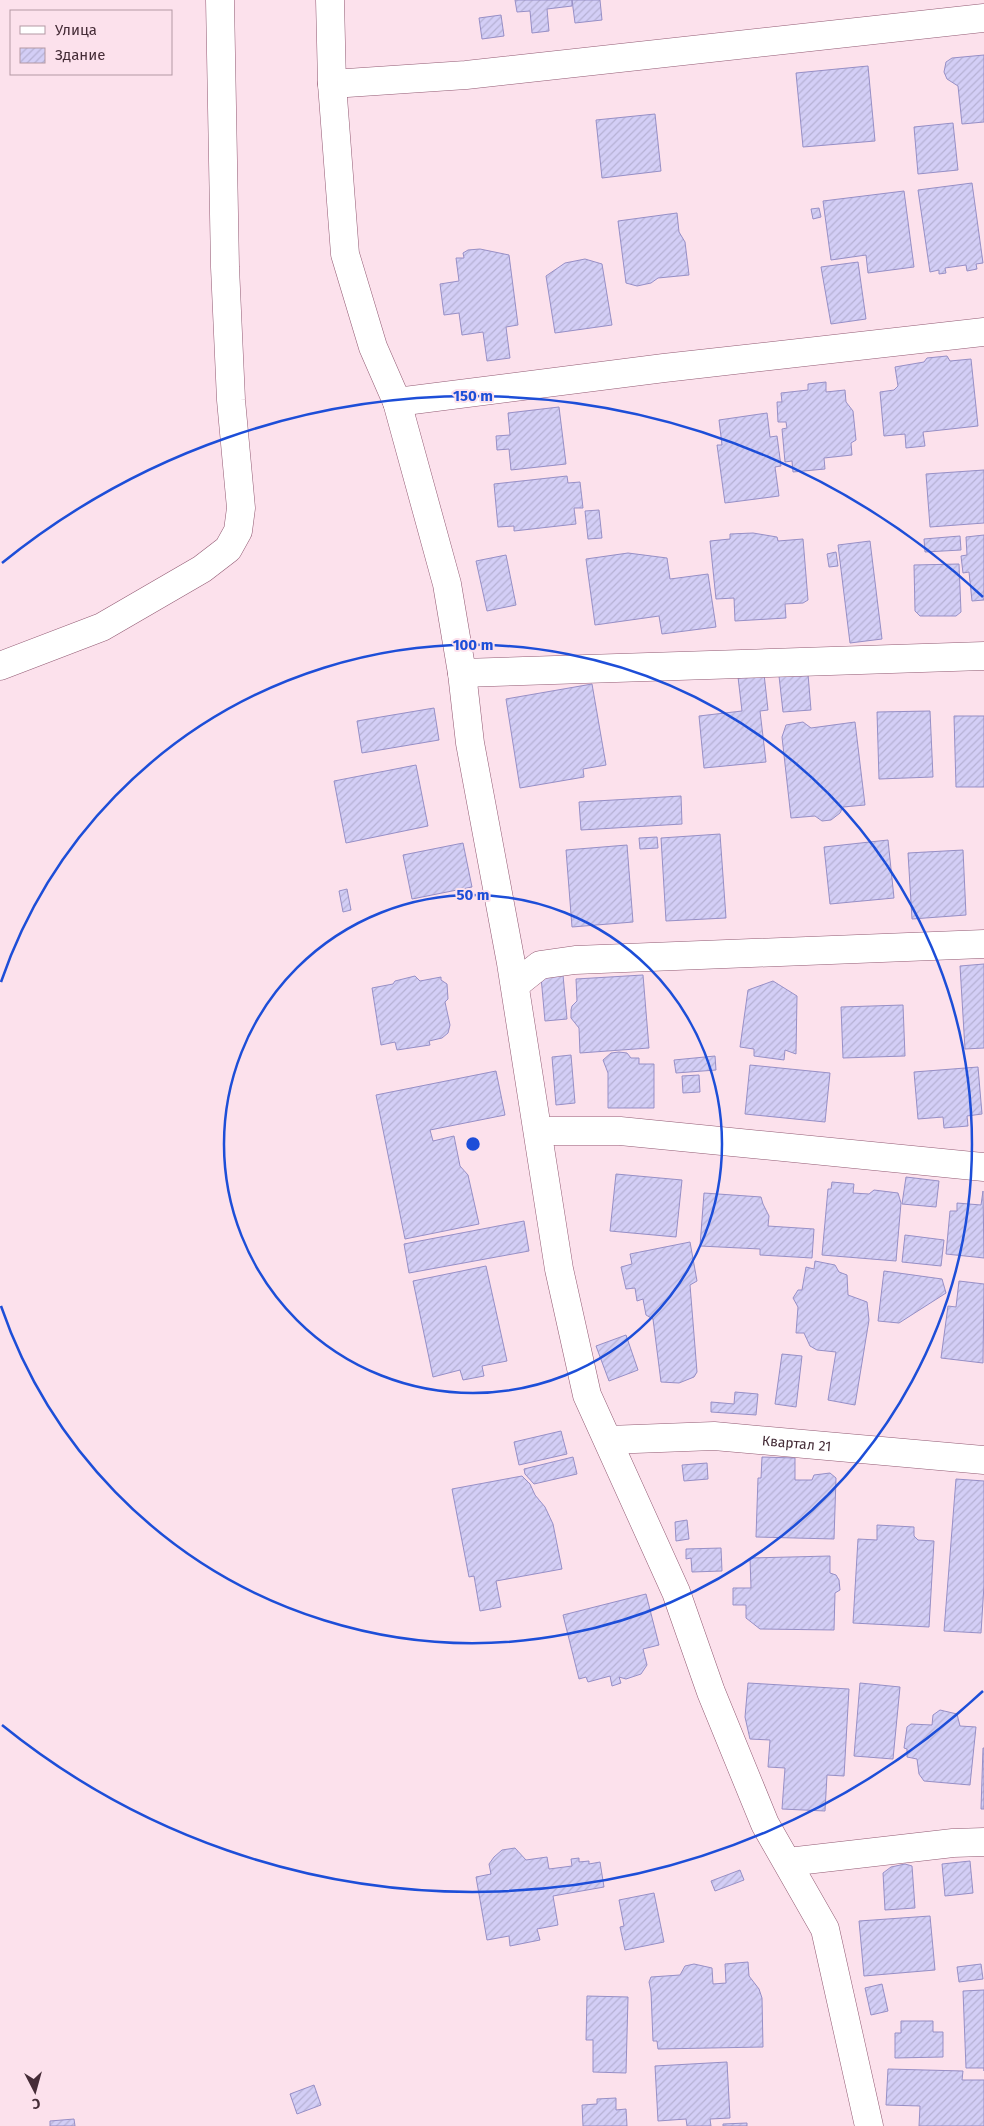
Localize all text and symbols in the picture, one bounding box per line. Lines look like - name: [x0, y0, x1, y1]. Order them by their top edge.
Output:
- legend: [10, 10, 172, 75]
- text: Улица: [55, 21, 97, 39]
- text: Здание: [55, 46, 105, 64]
- text: 150 m: [453, 387, 493, 405]
- text: 100 m: [453, 636, 493, 654]
- text: 50 m: [456, 886, 490, 904]
- centre of rings: [464, 1135, 482, 1153]
- street label: Квартал 21: [761, 1432, 832, 1455]
- north arrow: [10, 2066, 60, 2116]
- text: С: [31, 2095, 41, 2112]

